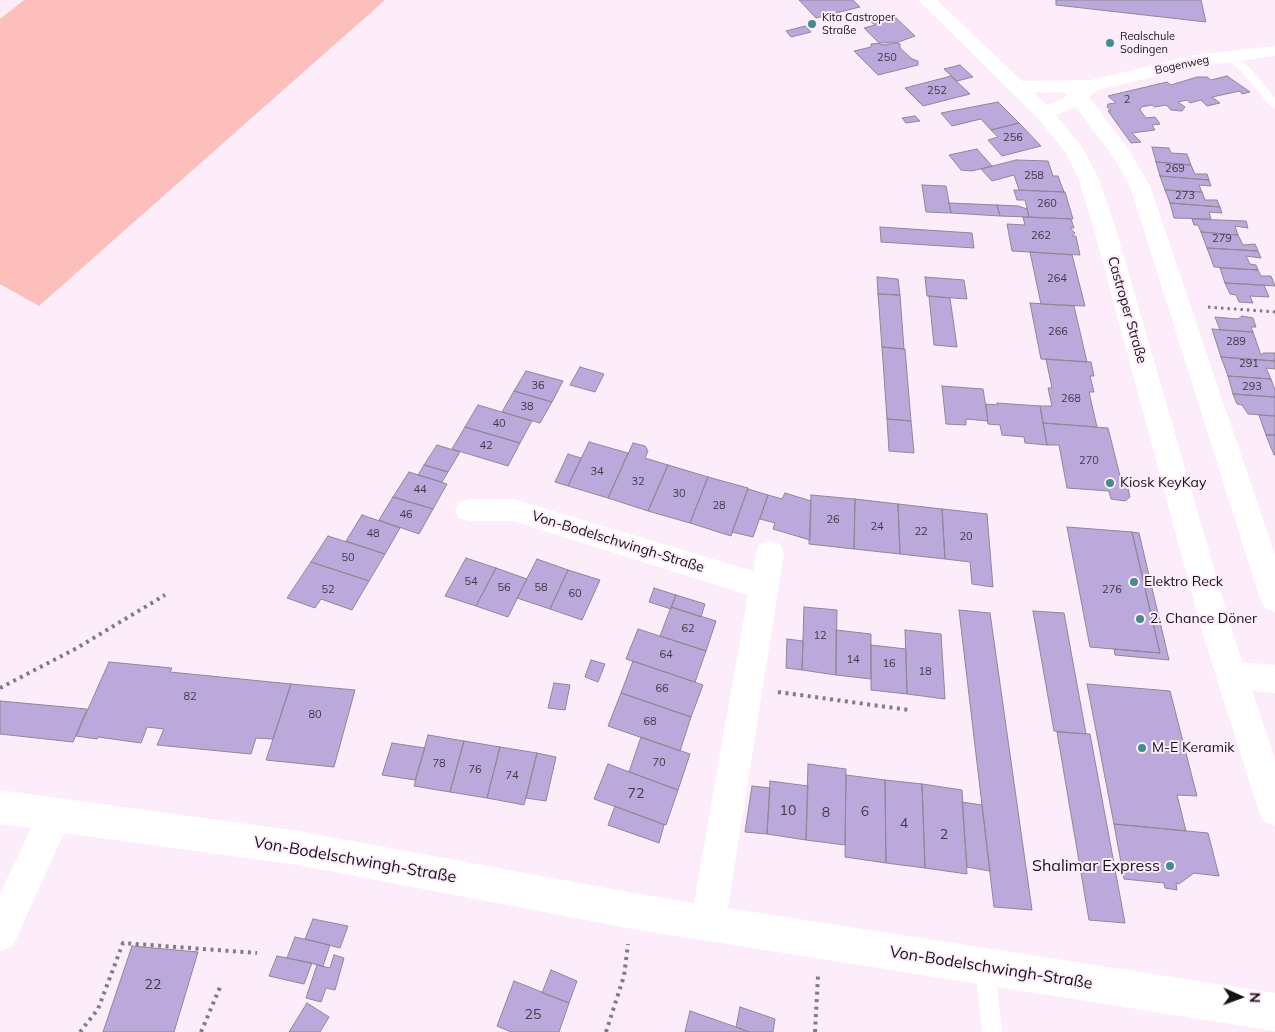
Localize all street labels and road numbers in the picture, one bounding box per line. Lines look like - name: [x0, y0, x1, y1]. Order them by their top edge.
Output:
- street label: Bogenweg: [1154, 53, 1210, 77]
- street label: Castroper Straße: [1104, 254, 1150, 366]
- street label: Von-Bodelschwingh-Straße: [530, 508, 706, 576]
- street label: Von-Bodelschwingh-Straße: [252, 833, 458, 887]
- street label: Von-Bodelschwingh-Straße: [888, 942, 1094, 994]

